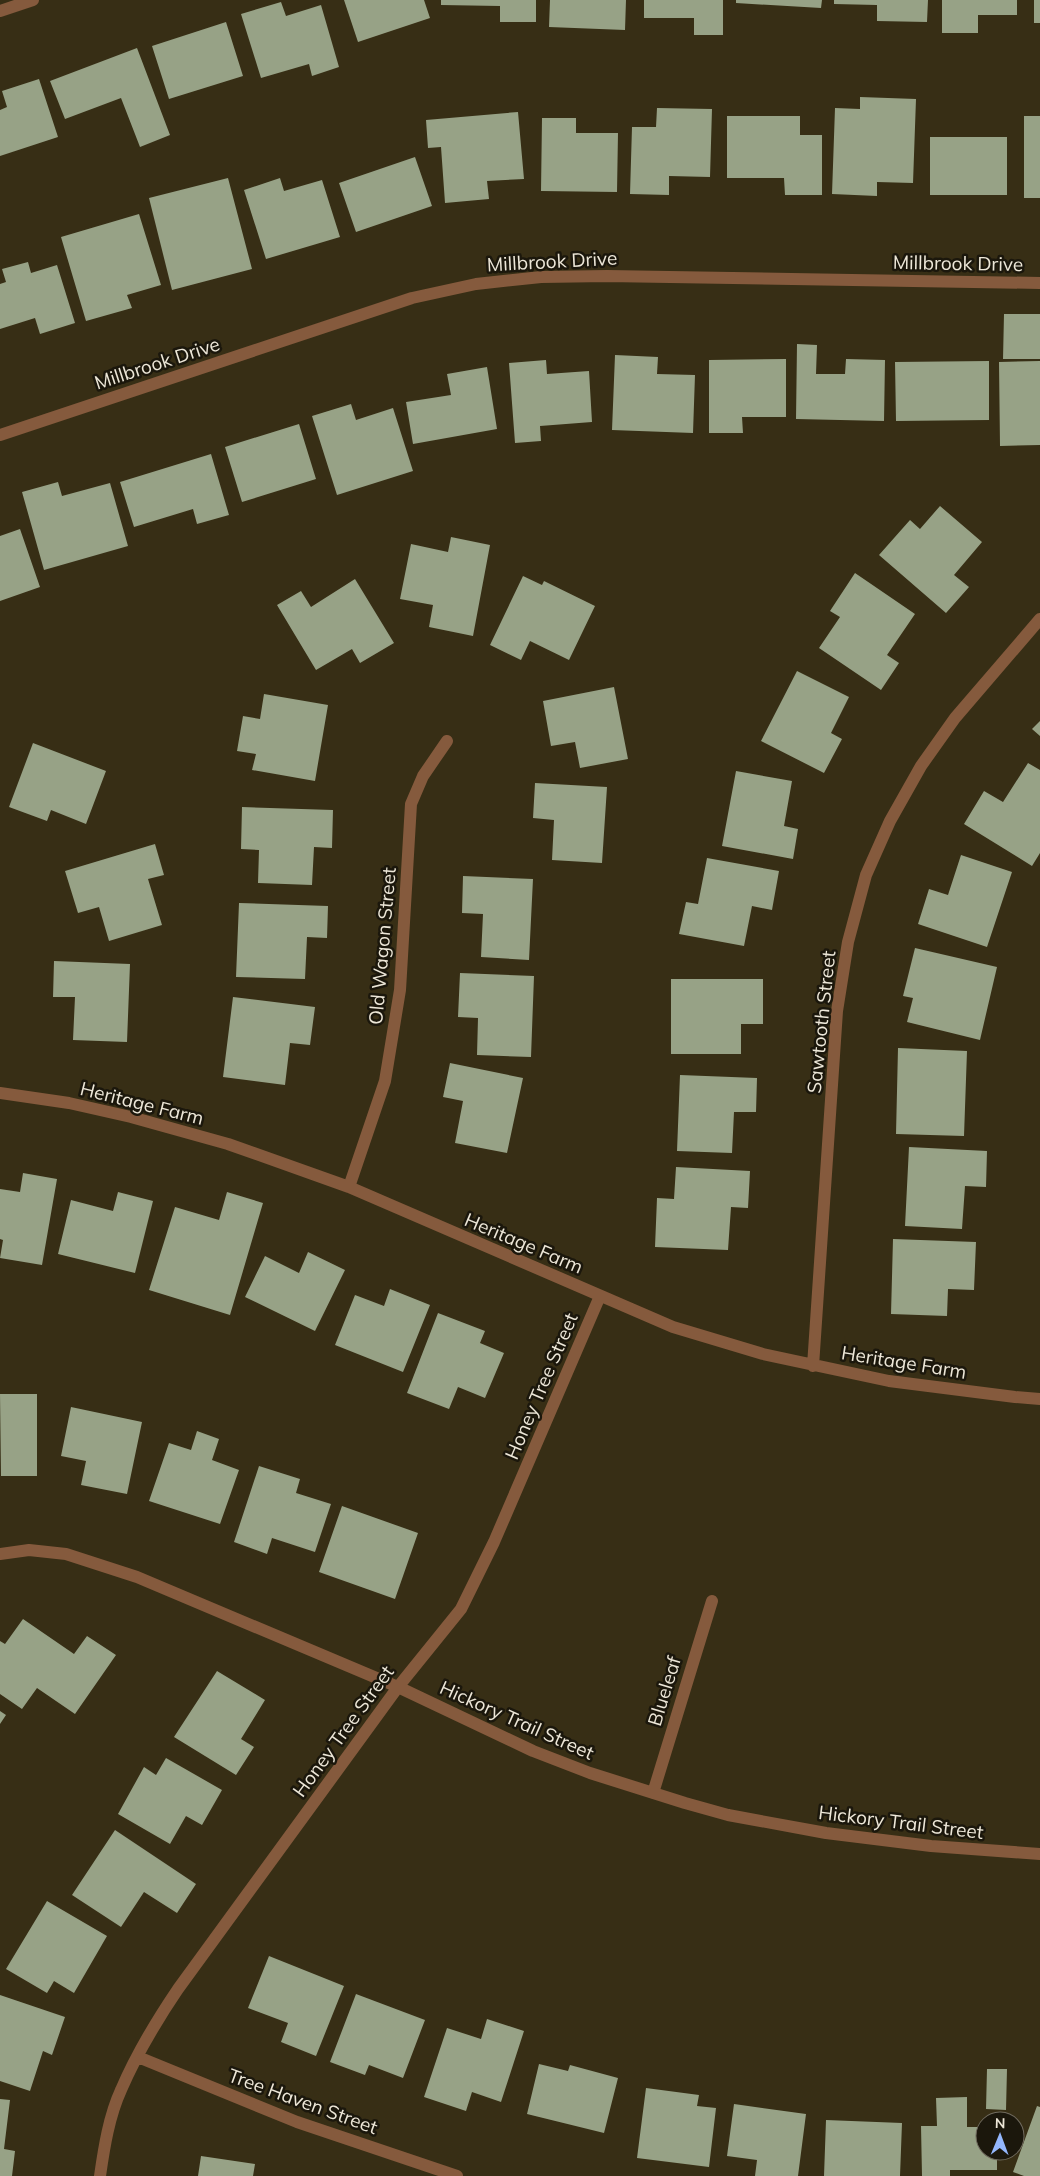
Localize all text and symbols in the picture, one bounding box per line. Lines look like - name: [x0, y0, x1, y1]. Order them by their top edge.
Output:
- street label: Millbrook Drive: [486, 246, 618, 276]
- street label: Millbrook Drive: [893, 250, 1023, 276]
- street label: Millbrook Drive: [91, 331, 223, 395]
- street label: Old Wagon Street: [363, 866, 401, 1026]
- street label: Sawtooth Street: [802, 949, 840, 1094]
- street label: Heritage Farm: [78, 1076, 206, 1130]
- street label: Heritage Farm: [461, 1207, 587, 1279]
- street label: Honey Tree Street: [499, 1309, 583, 1463]
- street label: Heritage Farm: [840, 1340, 968, 1384]
- street label: Blueleaf: [642, 1653, 686, 1729]
- street label: Honey Tree Street: [287, 1660, 399, 1801]
- street label: Hickory Trail Street: [436, 1675, 598, 1765]
- street label: Hickory Trail Street: [817, 1800, 985, 1844]
- street label: Tree Haven Street: [225, 2063, 381, 2139]
- north arrow: [975, 2111, 1025, 2161]
- text: N: [995, 2114, 1006, 2132]

